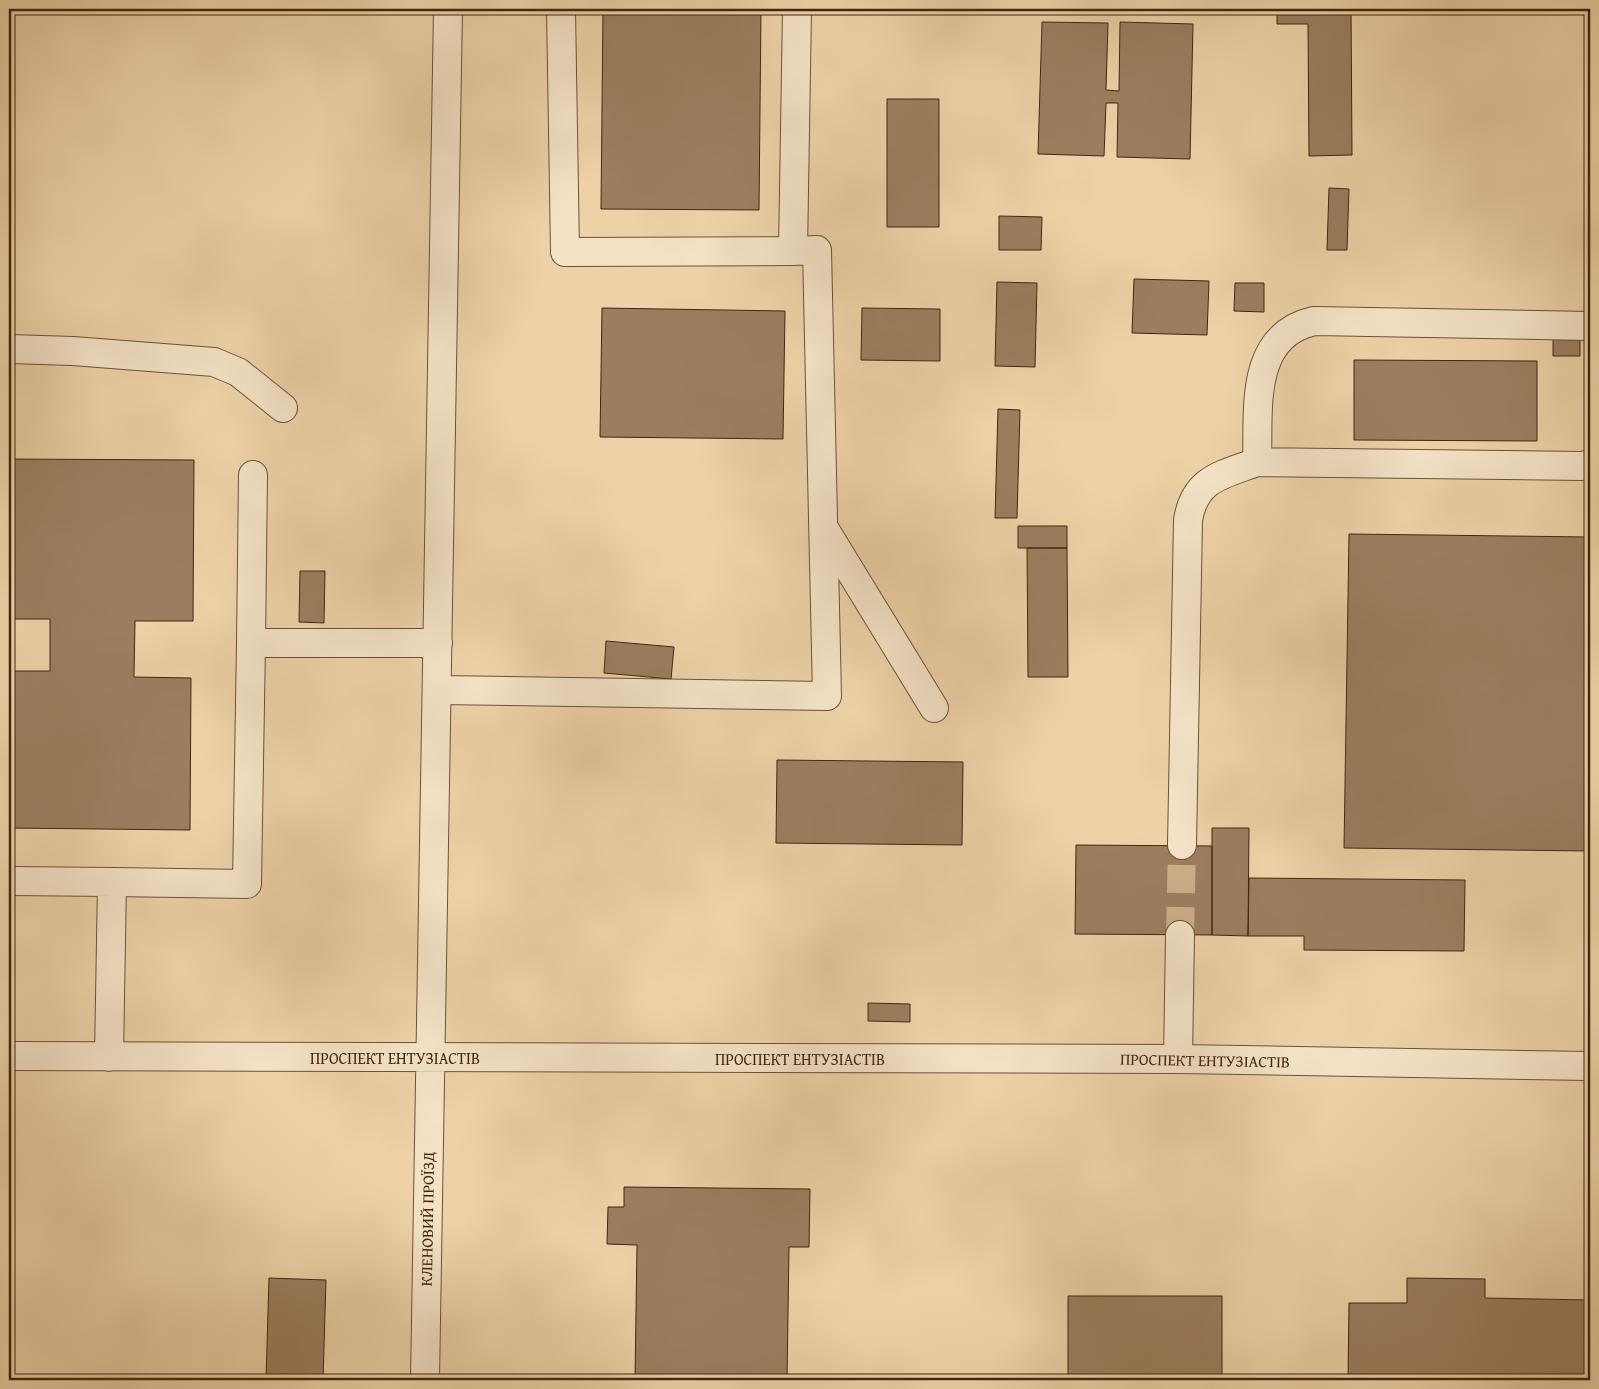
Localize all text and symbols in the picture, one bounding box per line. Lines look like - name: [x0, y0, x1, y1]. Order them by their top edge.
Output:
- street label: ПРОСПЕКТ ЕНТУЗІАСТІВ: [310, 1046, 480, 1070]
- street label: ПРОСПЕКТ ЕНТУЗІАСТІВ: [715, 1047, 885, 1071]
- street label: ПРОСПЕКТ ЕНТУЗІАСТІВ: [1120, 1047, 1290, 1073]
- street label: КЛЕНОВИЙ ПРОЇЗД: [414, 1151, 440, 1287]

